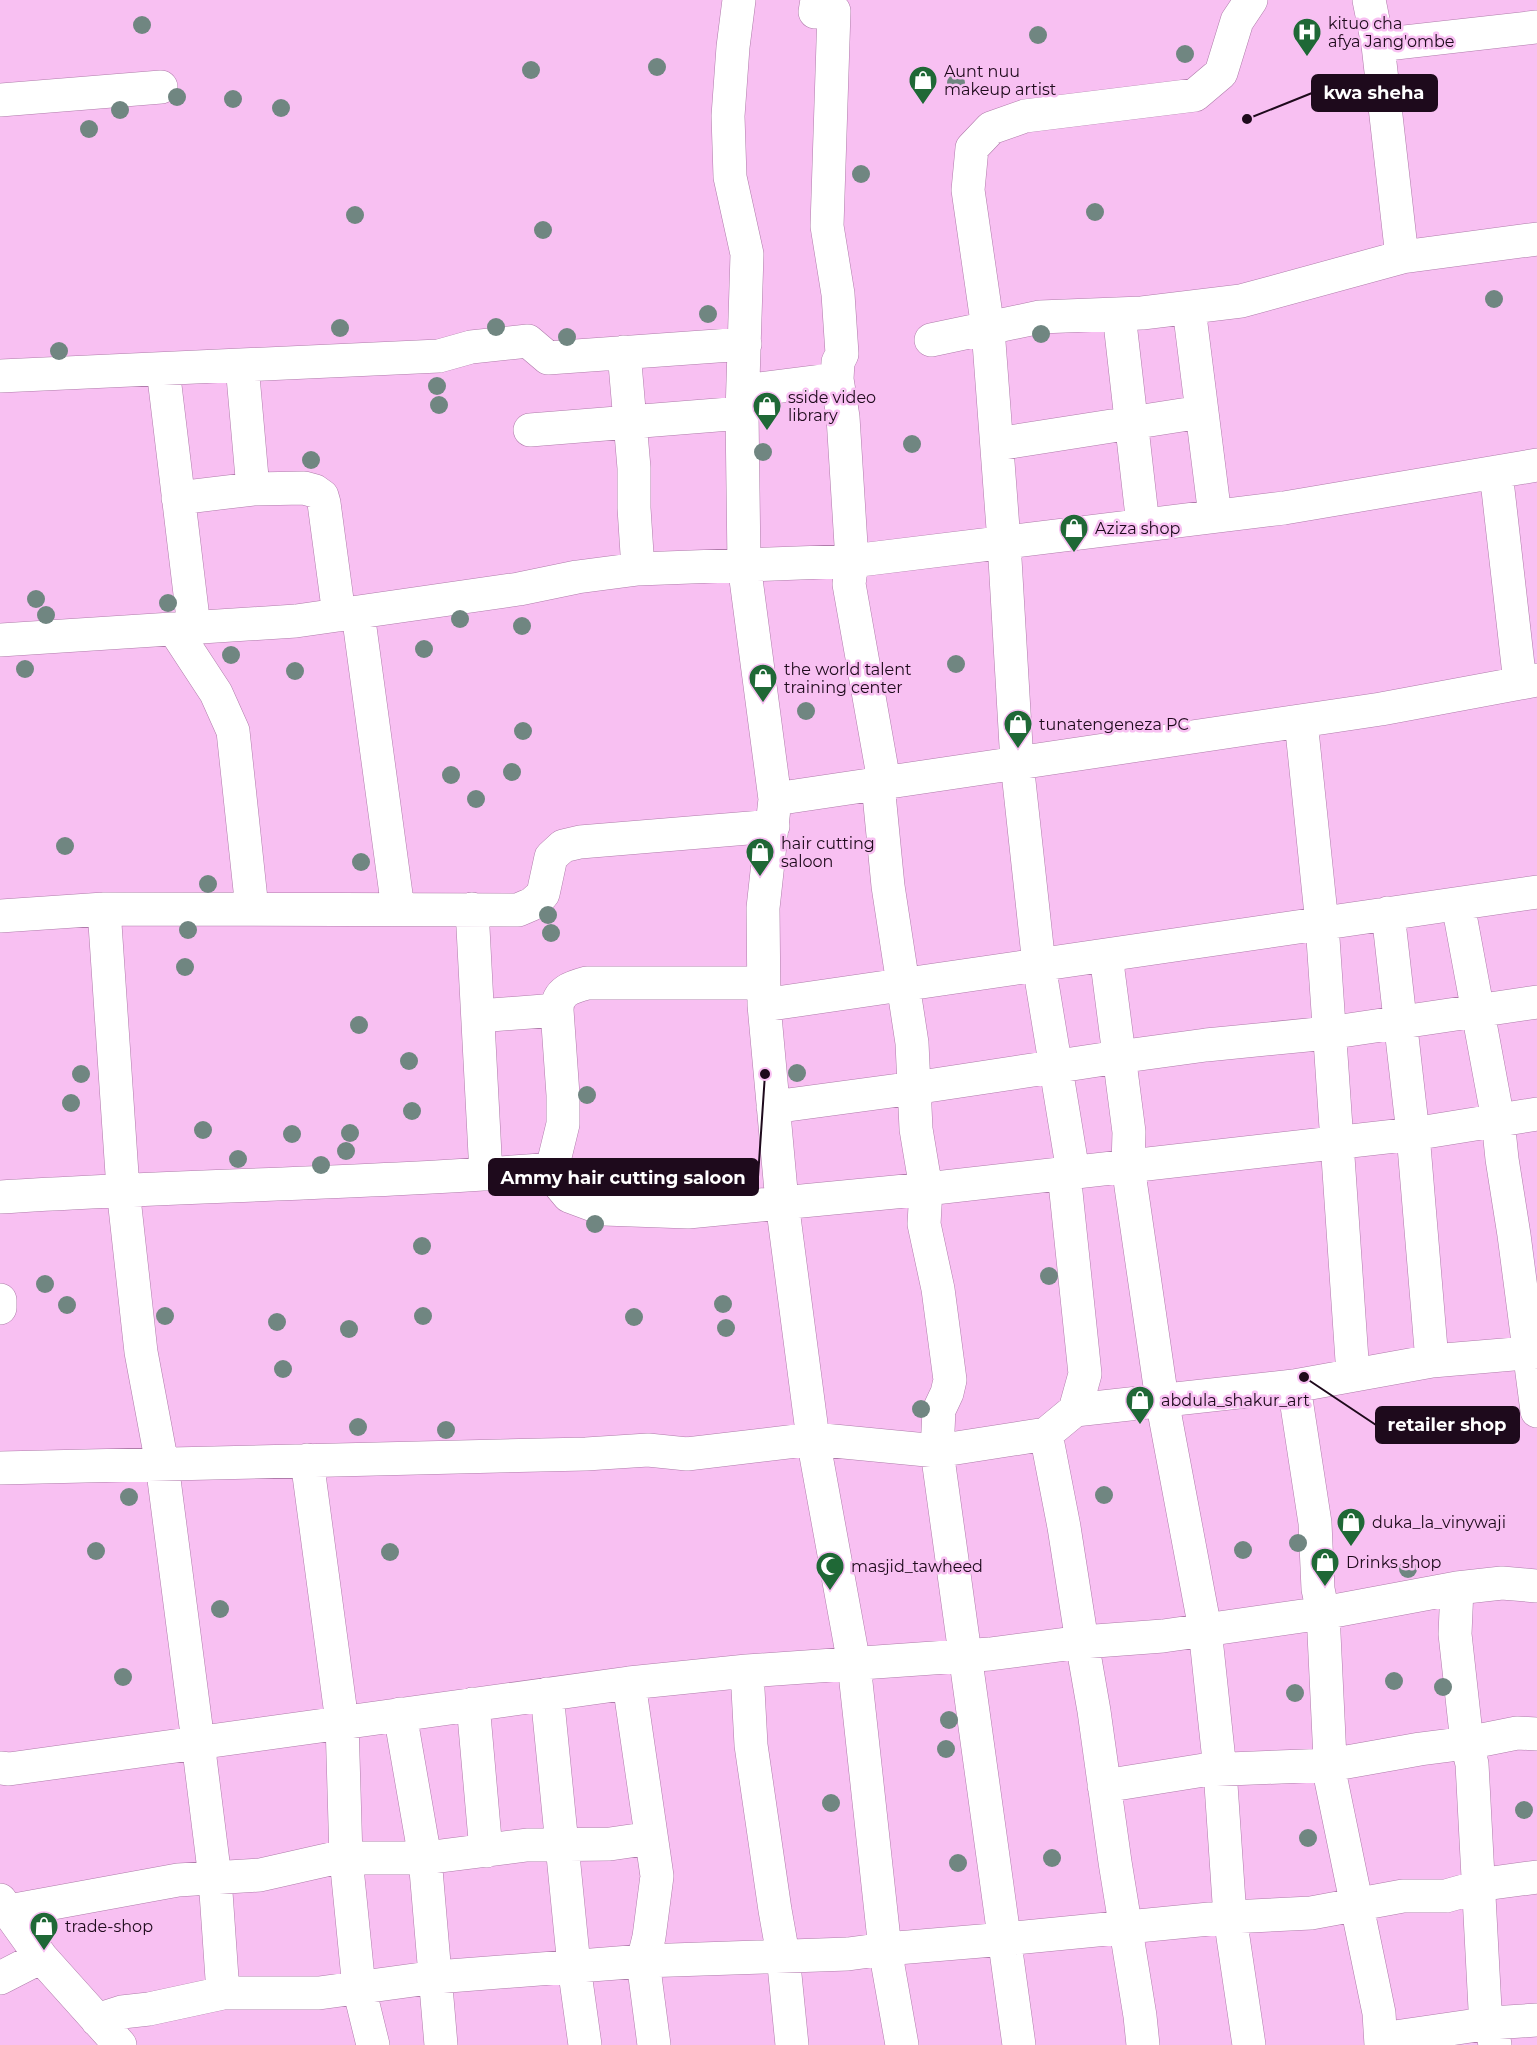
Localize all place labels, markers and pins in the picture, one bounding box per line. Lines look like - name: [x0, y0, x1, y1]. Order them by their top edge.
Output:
- place label: kituo cha afya Jang'ombe: [1328, 14, 1454, 51]
- hospital icon: kituo cha afya Jang'ombe: [1291, 16, 1323, 58]
- place label: Aunt nuu makeup artist: [944, 62, 1057, 99]
- shop icon: Aunt nuu makeup artist: [907, 64, 939, 106]
- callout: kwa sheha: [1312, 75, 1437, 111]
- place label: sside video library: [788, 388, 876, 425]
- shop icon: sside video library: [751, 390, 783, 432]
- shop icon: Aziza shop: [1058, 512, 1090, 554]
- place label: Aziza shop: [1095, 519, 1180, 538]
- place label: the world talent training center: [784, 660, 912, 697]
- shop icon: the world talent training center: [747, 662, 779, 704]
- shop icon: tunatengeneza PC: [1002, 708, 1034, 750]
- place label: tunatengeneza PC: [1039, 715, 1189, 734]
- place label: hair cutting saloon: [781, 834, 875, 871]
- shop icon: hair cutting saloon: [744, 836, 776, 878]
- callout: Ammy hair cutting saloon: [489, 1159, 758, 1195]
- shop icon: abdula_shakur_art: [1124, 1384, 1156, 1426]
- place label: abdula_shakur_art: [1161, 1391, 1310, 1410]
- callout: retailer shop: [1376, 1407, 1519, 1443]
- shop icon: duka_la_vinywaji: [1335, 1506, 1367, 1548]
- place label: duka_la_vinywaji: [1372, 1513, 1506, 1532]
- shop icon: Drinks shop: [1309, 1546, 1341, 1588]
- mosque icon: masjid_tawheed: [814, 1550, 846, 1592]
- place label: Drinks shop: [1346, 1553, 1442, 1572]
- place label: masjid_tawheed: [851, 1557, 983, 1576]
- shop icon: trade-shop: [28, 1910, 60, 1952]
- place label: trade-shop: [65, 1917, 153, 1936]

